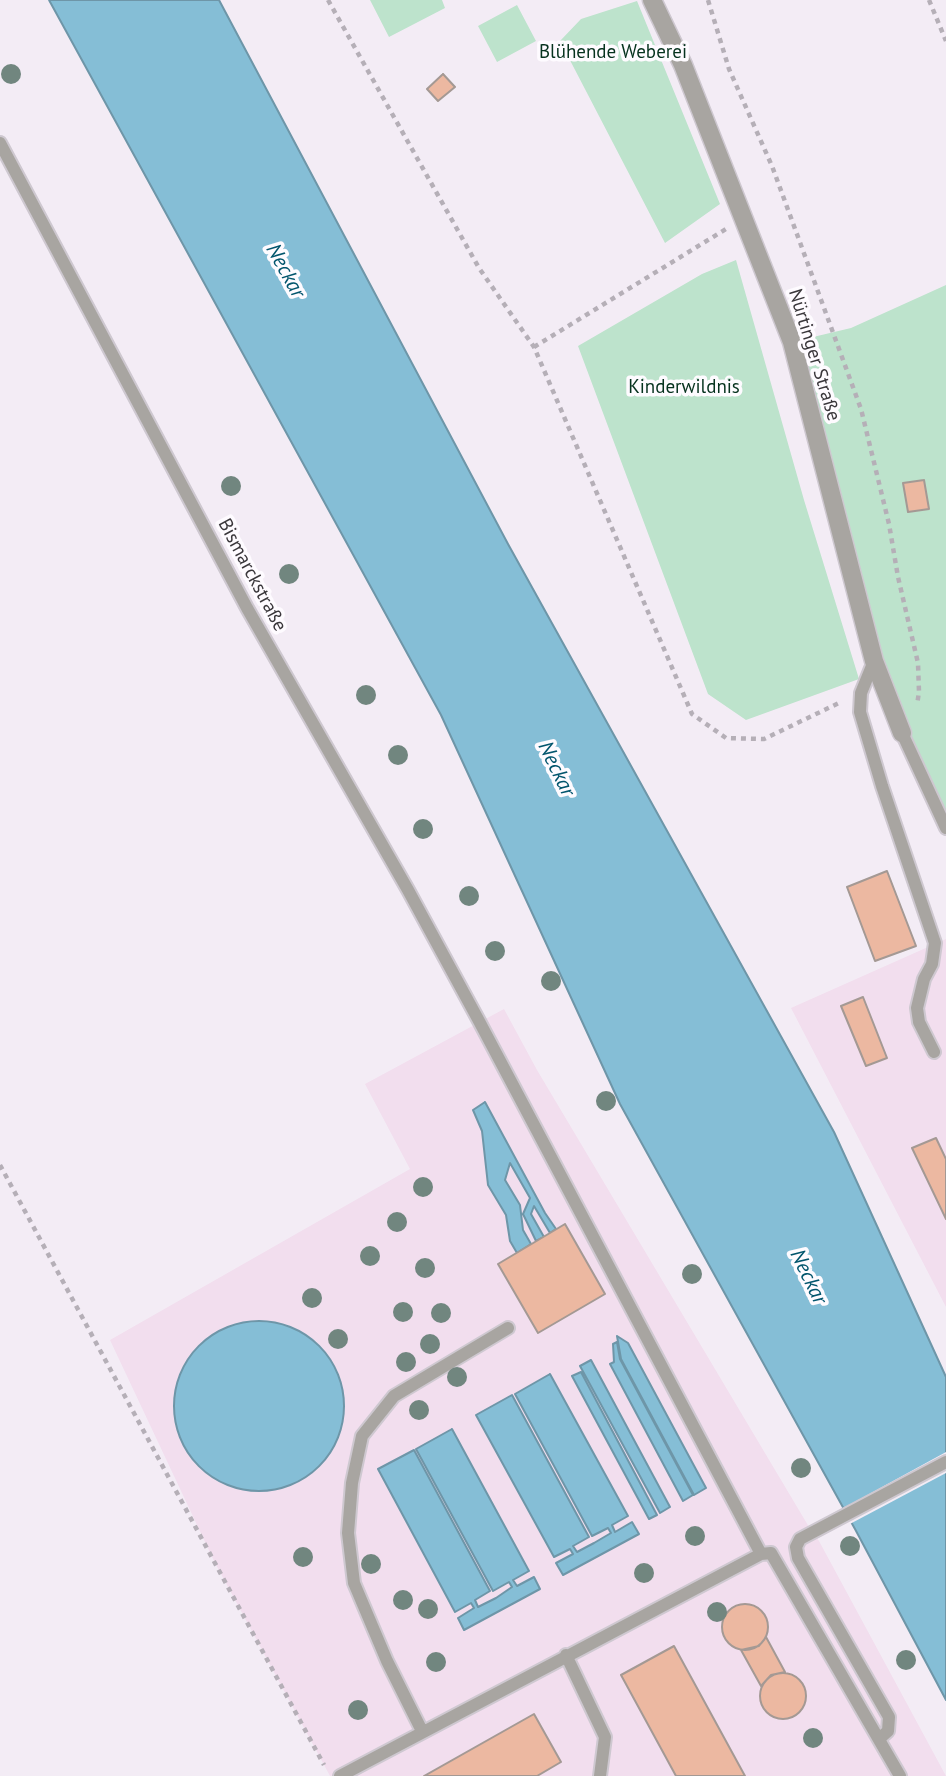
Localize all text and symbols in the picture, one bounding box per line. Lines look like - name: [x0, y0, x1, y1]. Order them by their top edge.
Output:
- park label: Blühende Weberei: [539, 42, 687, 64]
- water label: Neckar: [260, 240, 310, 302]
- street label: Nürtinger Straße: [783, 286, 845, 424]
- park label: Kinderwildnis: [628, 377, 740, 399]
- street label: Bismarckstraße: [213, 515, 291, 635]
- water label: Neckar: [532, 737, 580, 801]
- water label: Neckar: [784, 1245, 832, 1309]

